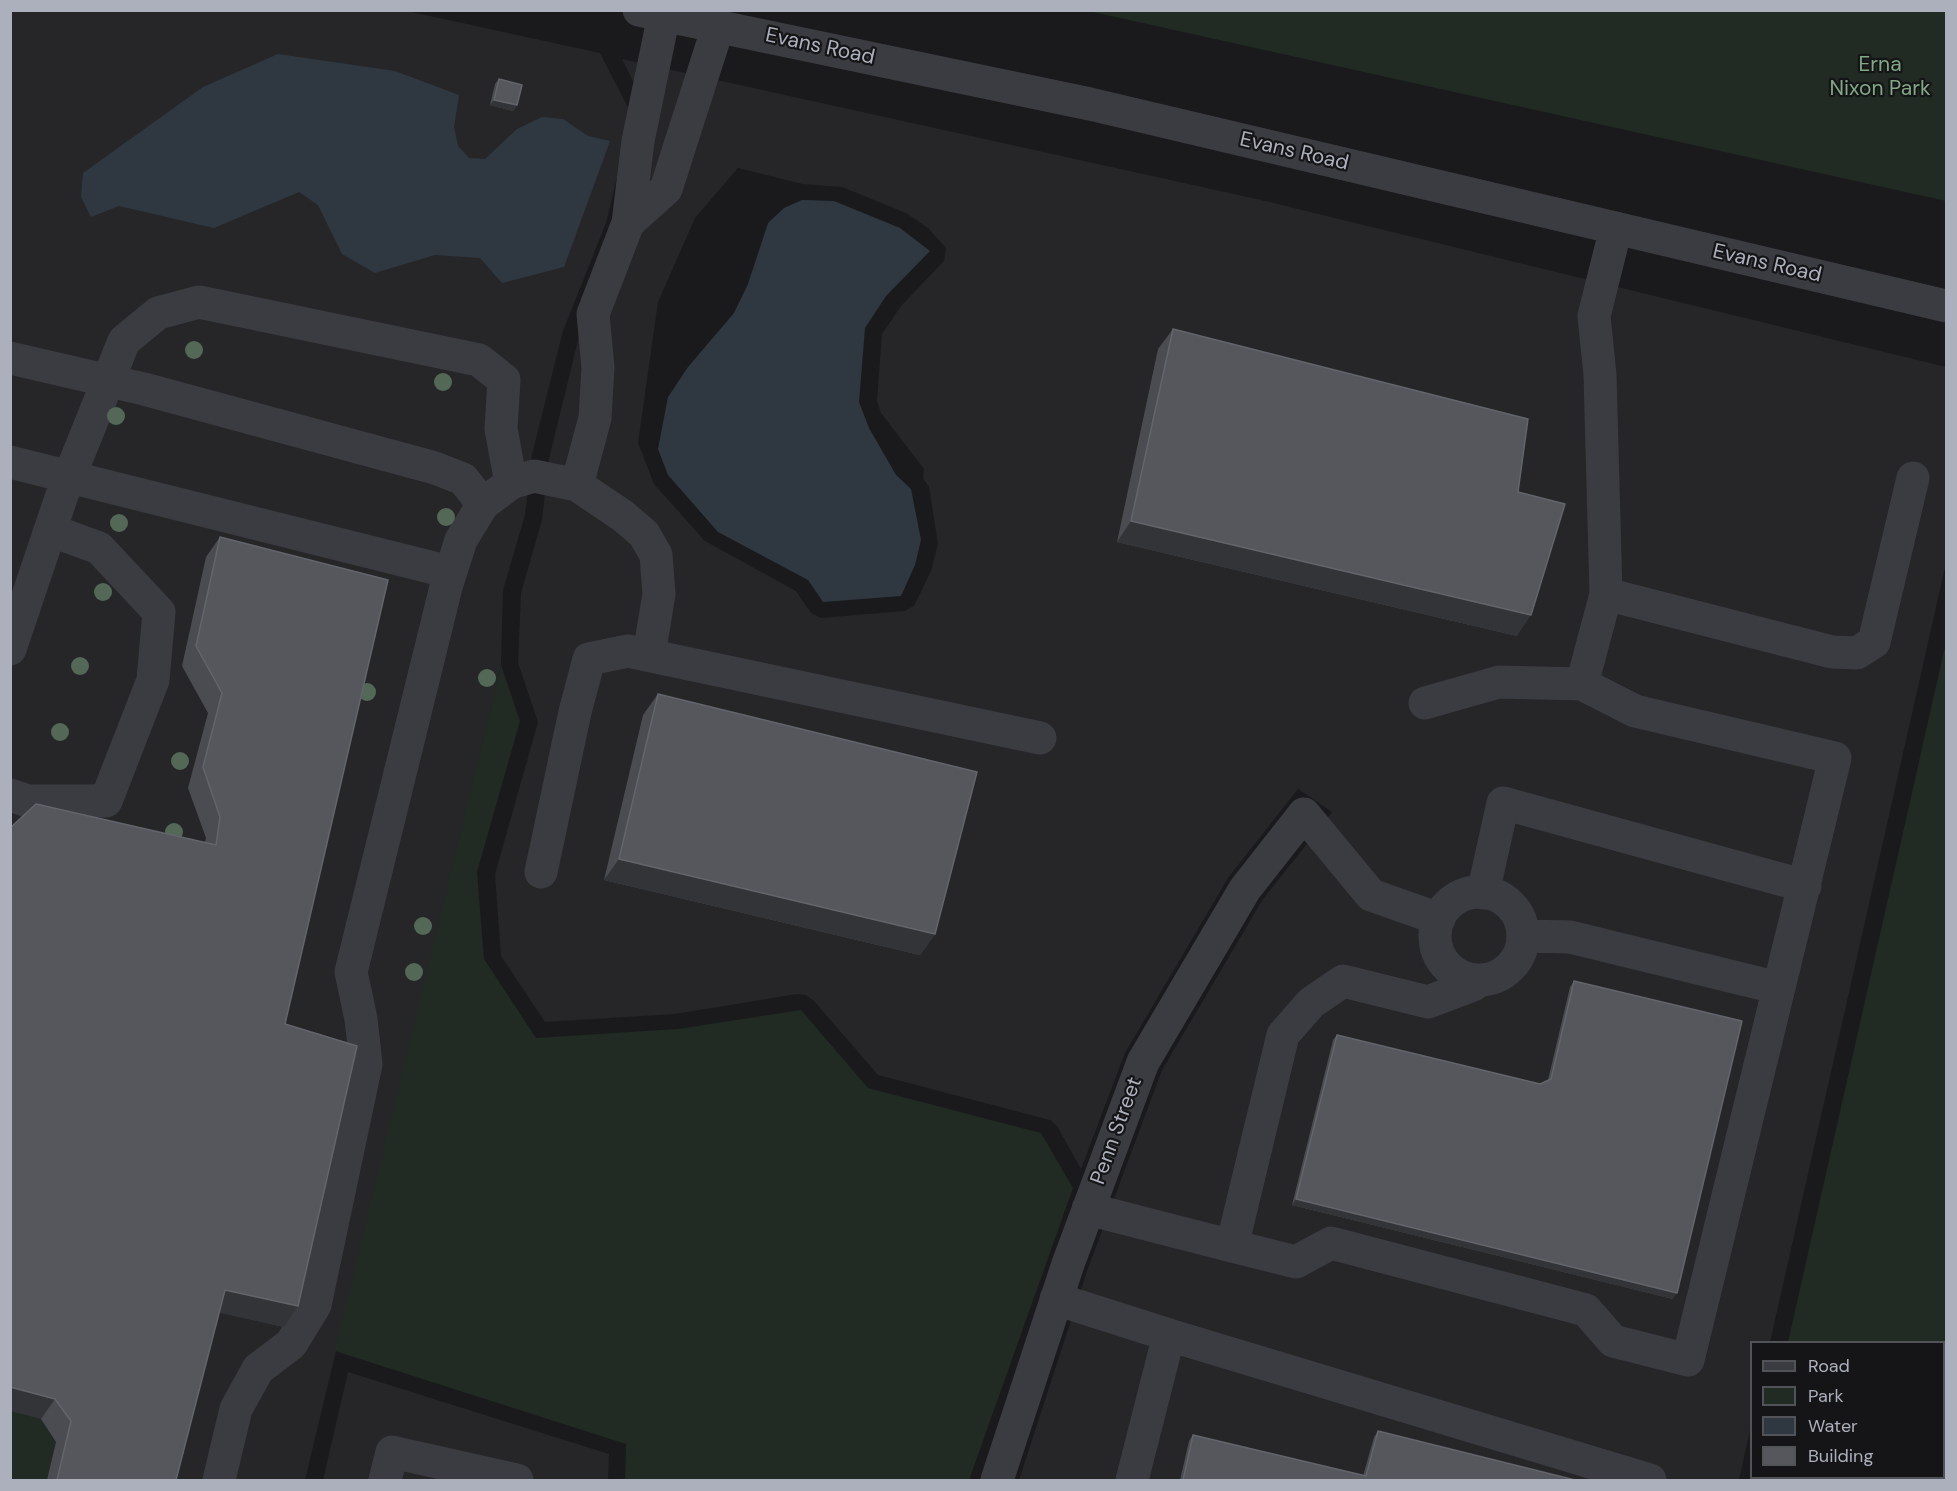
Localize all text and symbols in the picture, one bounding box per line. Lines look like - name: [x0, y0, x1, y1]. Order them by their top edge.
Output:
- street label: Evans Road: [763, 23, 877, 71]
- park label: Erna Nixon Park: [1829, 52, 1931, 102]
- street label: Evans Road: [1237, 127, 1351, 177]
- street label: Evans Road: [1710, 239, 1824, 289]
- street label: Penn Street: [1086, 1074, 1148, 1188]
- legend: [1750, 1341, 1945, 1479]
- text: Road: [1808, 1354, 1850, 1378]
- text: Park: [1808, 1384, 1844, 1408]
- text: Water: [1808, 1414, 1858, 1438]
- text: Building: [1808, 1444, 1873, 1468]

